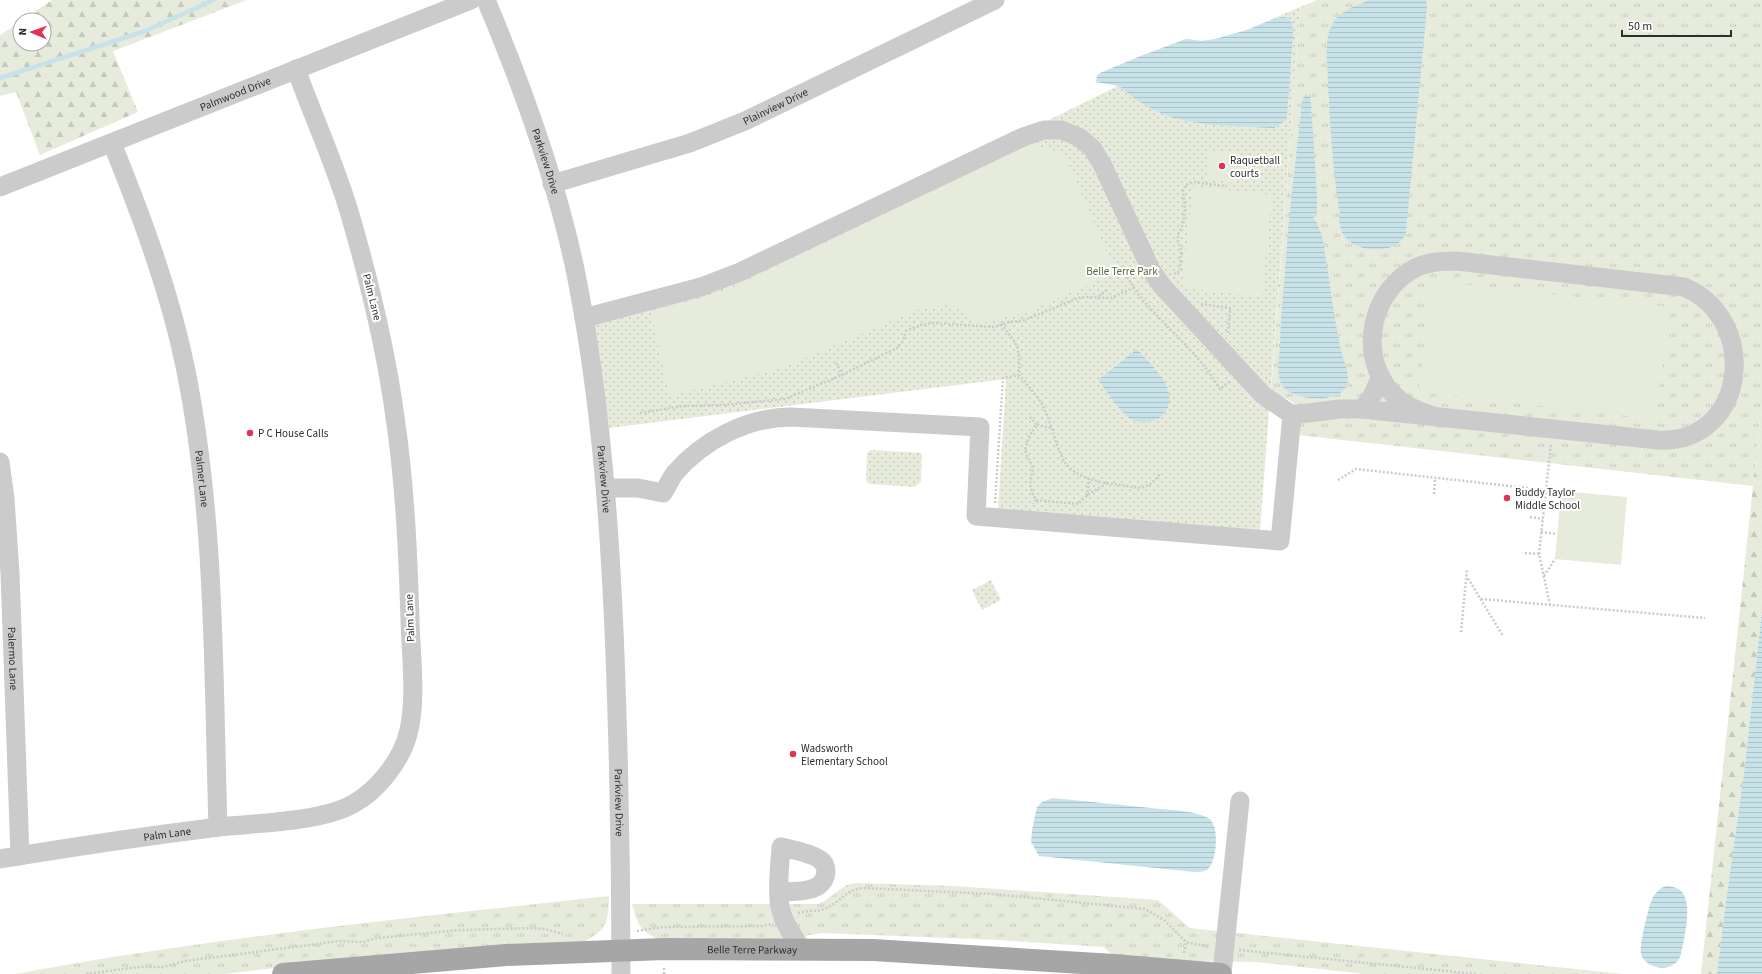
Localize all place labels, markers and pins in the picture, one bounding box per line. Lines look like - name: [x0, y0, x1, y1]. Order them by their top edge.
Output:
- place label: Raquetball courts: [1230, 153, 1280, 181]
- marker: Raquetball courts: [1217, 161, 1227, 171]
- place label: P C House Calls: [258, 426, 329, 441]
- marker: P C House Calls: [245, 428, 255, 438]
- place label: Buddy Taylor Middle School: [1515, 485, 1580, 513]
- marker: Buddy Taylor Middle School: [1502, 493, 1512, 503]
- place label: Wadsworth Elementary School: [801, 741, 888, 769]
- marker: Wadsworth Elementary School: [788, 749, 798, 759]

